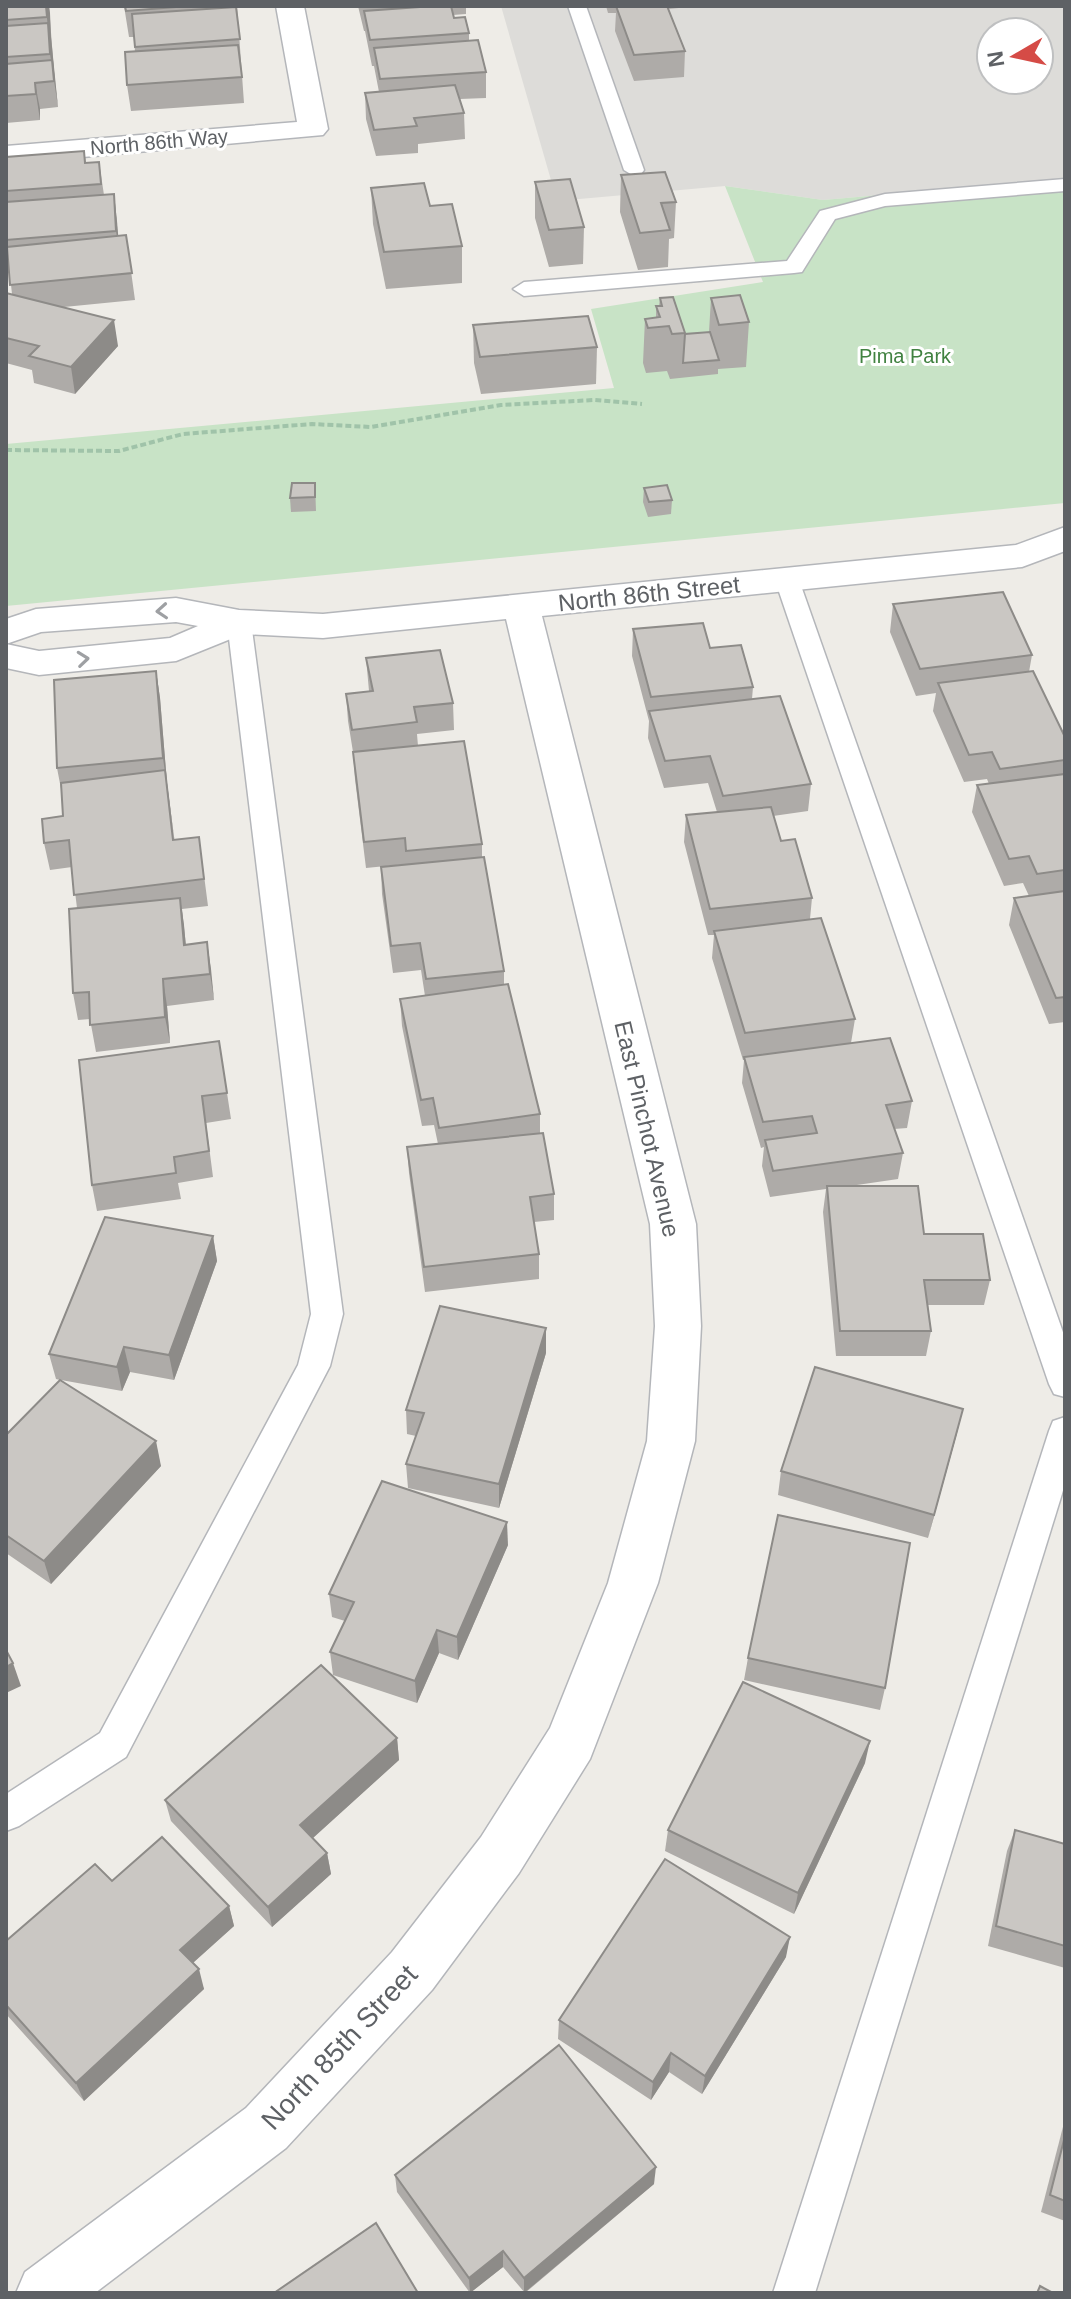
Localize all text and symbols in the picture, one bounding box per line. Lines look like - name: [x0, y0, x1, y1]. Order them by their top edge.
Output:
- north arrow: [975, 16, 1055, 96]
- text: N: [982, 49, 1009, 69]
- street label: North 86th Way: [89, 125, 229, 159]
- park label: Pima Park: [859, 345, 952, 367]
- street label: North 86th Street: [557, 570, 742, 616]
- one-way arrow: [155, 602, 168, 619]
- one-way arrow: [77, 650, 90, 667]
- street label: East Pinchot Avenue: [609, 1018, 686, 1240]
- street label: North 85th Street: [255, 1959, 424, 2136]

